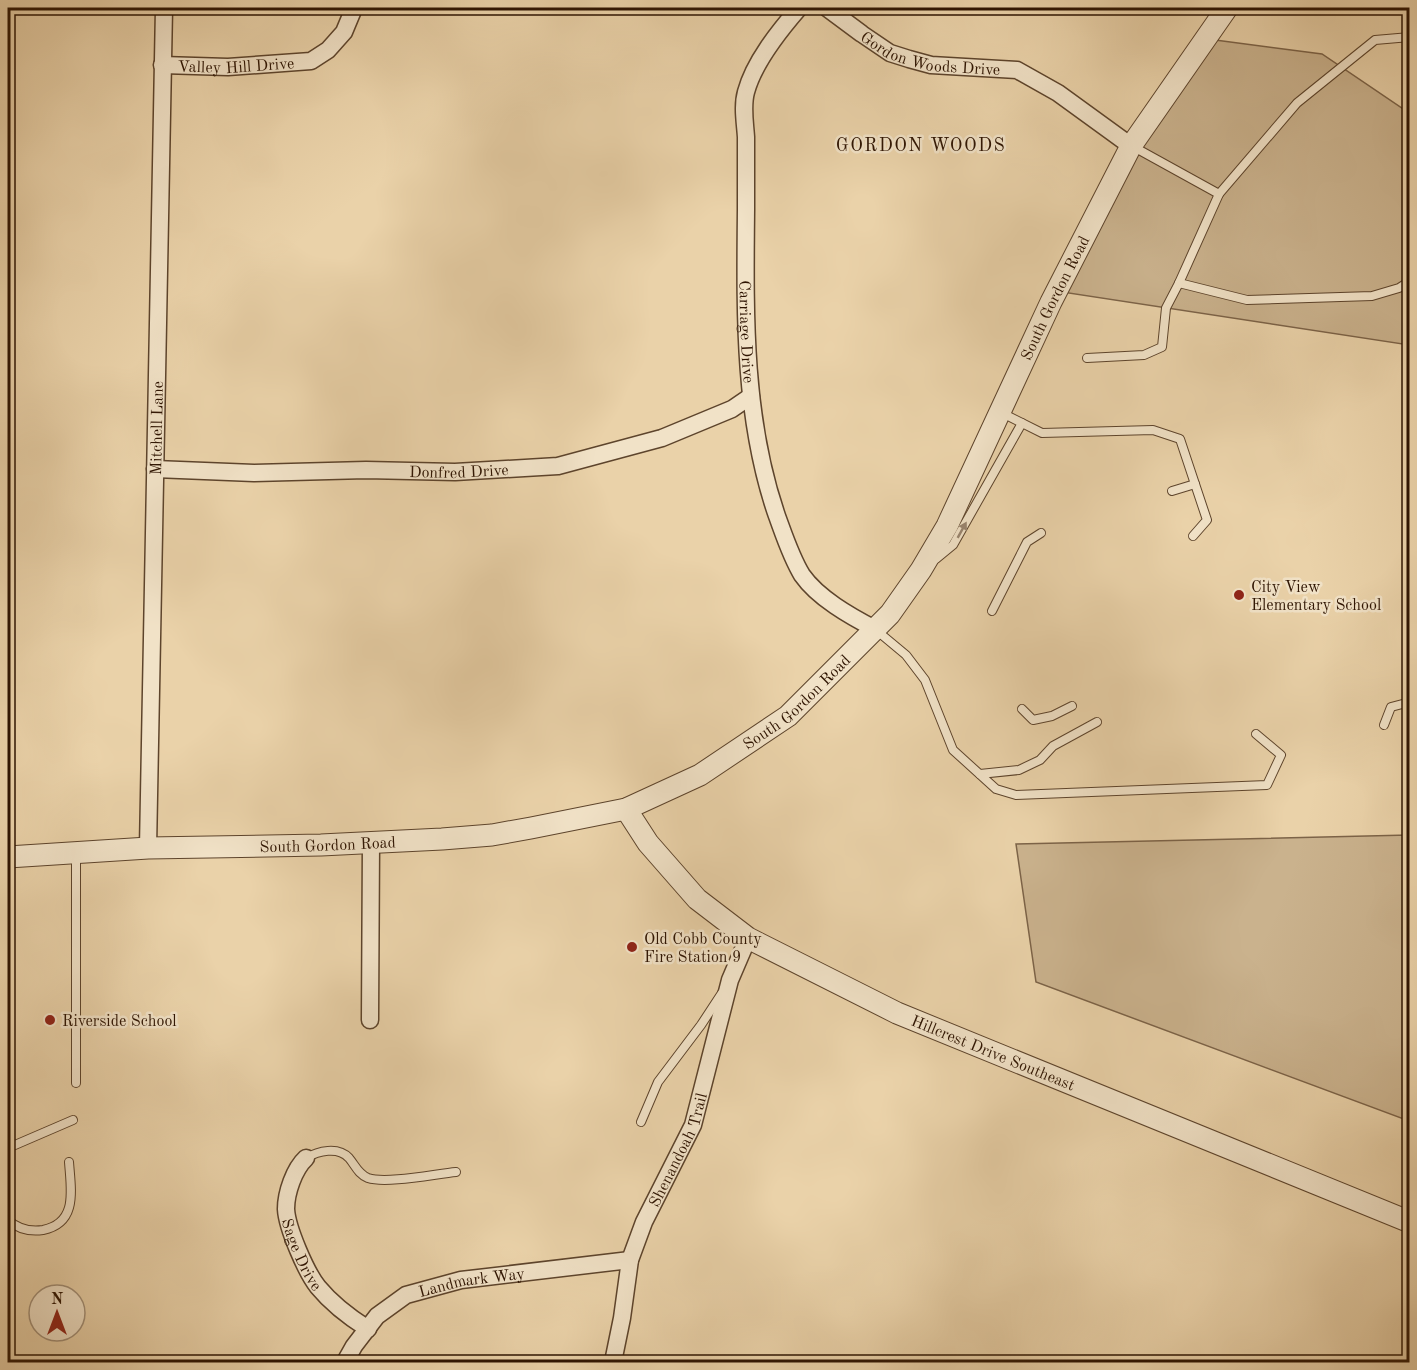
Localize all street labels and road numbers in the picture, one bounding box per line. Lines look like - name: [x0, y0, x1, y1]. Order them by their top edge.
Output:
- street label: Gordon Woods Drive: [857, 29, 1001, 79]
- street label: Valley Hill Drive: [177, 56, 295, 77]
- street label: South Gordon Road: [1019, 234, 1093, 363]
- street label: Carriage Drive: [736, 280, 756, 384]
- street label: Mitchell Lane: [149, 381, 167, 475]
- street label: Donfred Drive: [409, 463, 509, 482]
- street label: South Gordon Road: [741, 653, 854, 754]
- street label: South Gordon Road: [259, 835, 396, 856]
- street label: Hillcrest Drive Southeast: [909, 1014, 1077, 1095]
- street label: Shenandoah Trail: [647, 1092, 711, 1210]
- street label: Sage Drive: [278, 1217, 324, 1294]
- street label: Landmark Way: [417, 1266, 526, 1301]

